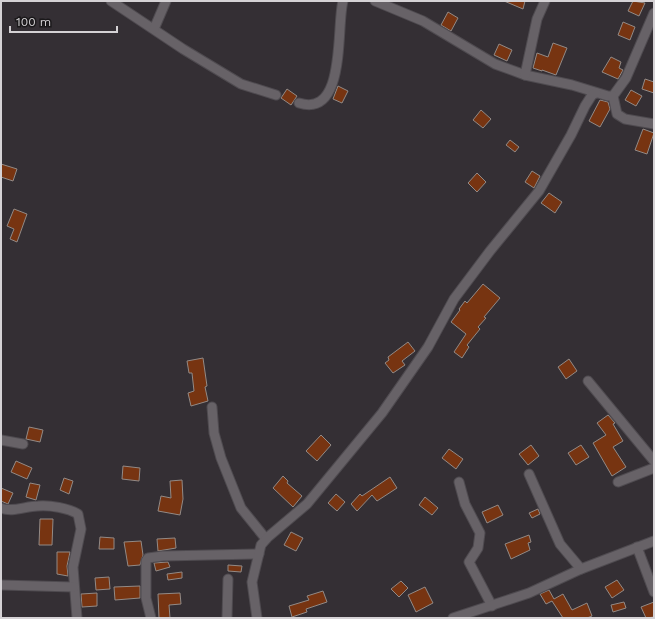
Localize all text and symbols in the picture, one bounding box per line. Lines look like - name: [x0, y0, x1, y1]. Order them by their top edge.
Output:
- scale bar: [10, 8, 117, 34]
- text: 100 m: [16, 15, 51, 29]

